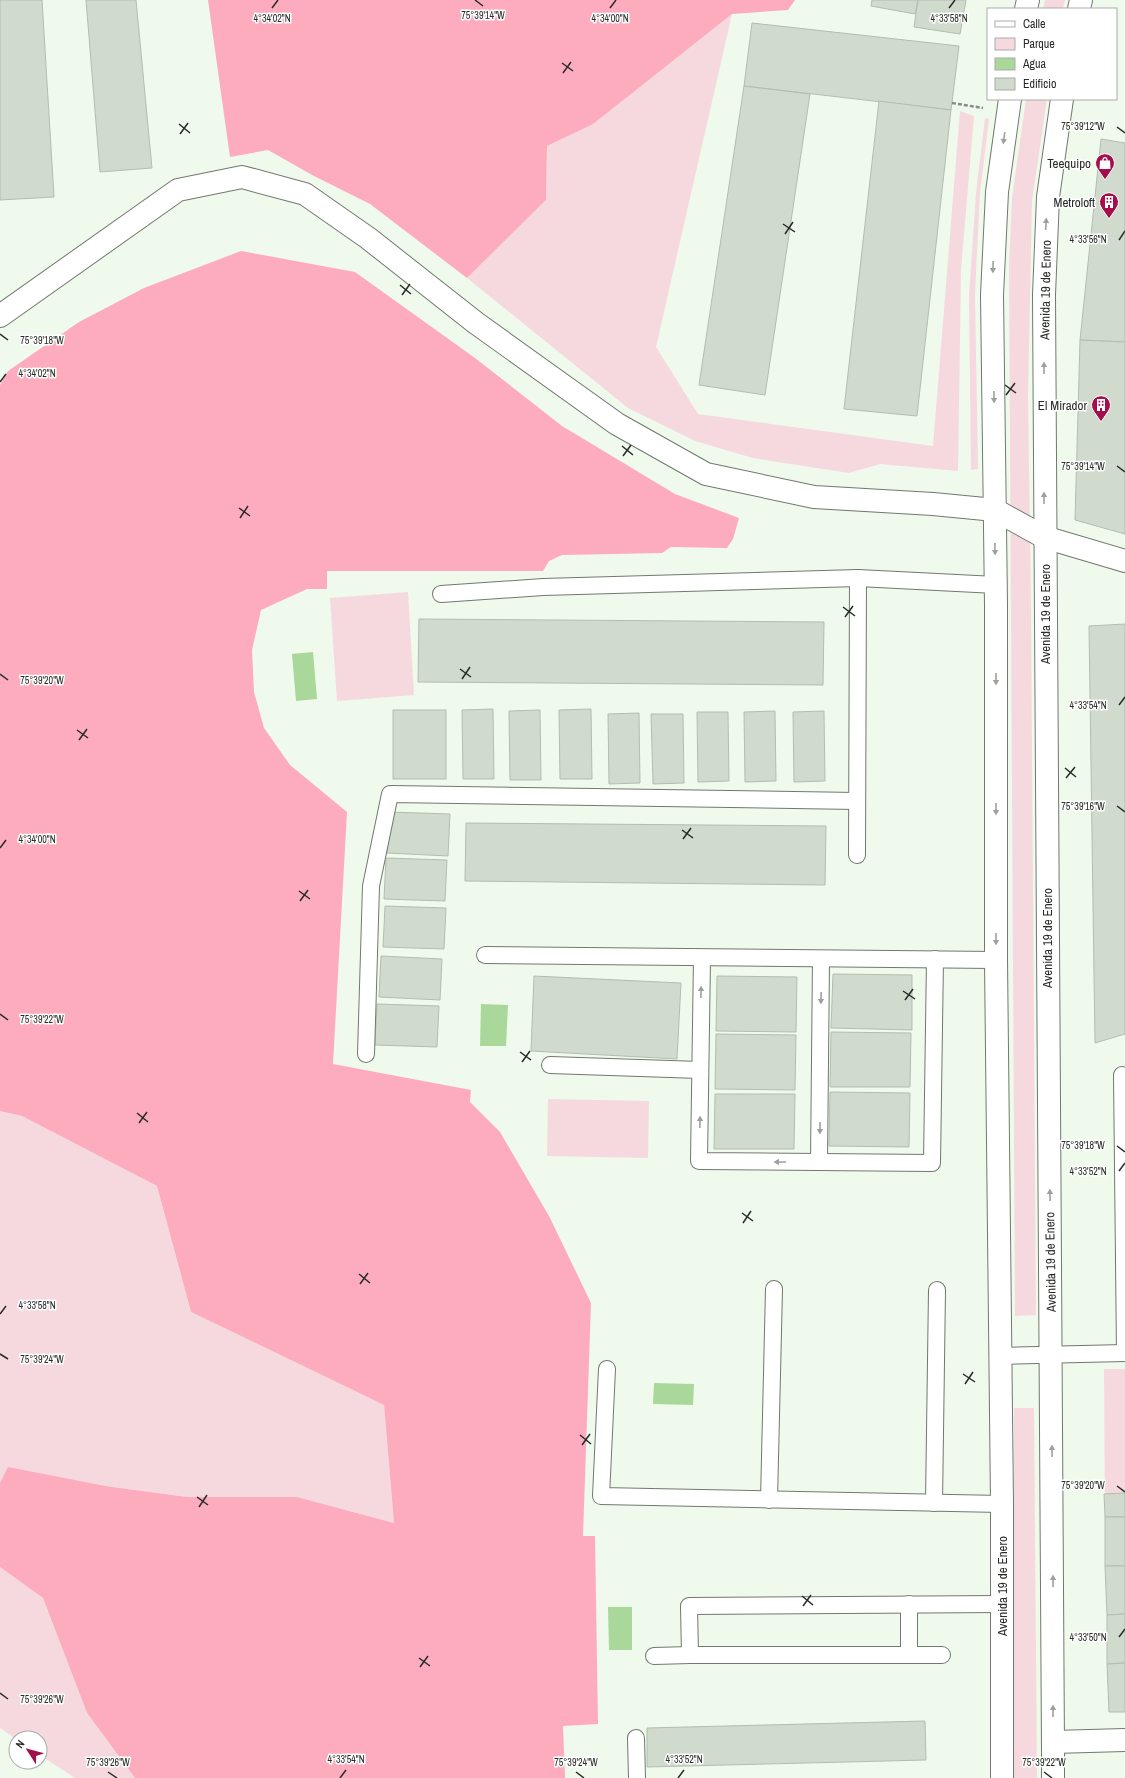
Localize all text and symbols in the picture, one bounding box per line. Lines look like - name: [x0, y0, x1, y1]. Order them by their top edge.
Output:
- legend: [987, 8, 1117, 100]
- text: 75°39'14"W: [461, 9, 505, 22]
- text: 4°34'02"N: [253, 12, 291, 25]
- text: 4°34'00"N: [591, 12, 629, 25]
- text: 4°33'58"N: [930, 12, 968, 25]
- text: Calle: [1023, 16, 1045, 32]
- text: Parque: [1023, 36, 1055, 52]
- text: Agua: [1022, 56, 1047, 72]
- text: Edificio: [1023, 76, 1056, 92]
- text: 75°39'12"W: [1061, 120, 1105, 133]
- one-way arrow: [1001, 131, 1007, 144]
- shop icon: Teequipo: [1094, 152, 1116, 180]
- place label: Teequipo: [1047, 155, 1091, 172]
- building icon: Metroloft: [1098, 191, 1120, 219]
- place label: Metroloft: [1054, 194, 1095, 211]
- one-way arrow: [1043, 218, 1050, 230]
- text: 4°33'56"N: [1069, 233, 1107, 246]
- street label: Avenida 19 de Enero: [1036, 240, 1055, 341]
- one-way arrow: [990, 261, 996, 274]
- text: 75°39'18"W: [20, 334, 64, 347]
- one-way arrow: [1041, 361, 1047, 374]
- text: 4°34'02"N: [18, 367, 56, 380]
- one-way arrow: [990, 391, 997, 403]
- building icon: El Mirador: [1090, 394, 1112, 422]
- place label: El Mirador: [1038, 397, 1087, 414]
- text: 75°39'14"W: [1061, 460, 1105, 473]
- one-way arrow: [1041, 491, 1047, 504]
- one-way arrow: [992, 543, 998, 556]
- street label: Avenida 19 de Enero: [1037, 564, 1054, 665]
- one-way arrow: [993, 673, 999, 686]
- text: 75°39'20"W: [20, 674, 64, 687]
- text: 4°33'54"N: [1069, 699, 1107, 712]
- text: 75°39'16"W: [1061, 800, 1105, 813]
- one-way arrow: [993, 803, 999, 816]
- text: 4°34'00"N: [18, 833, 56, 846]
- street label: Avenida 19 de Enero: [1039, 888, 1056, 989]
- one-way arrow: [993, 933, 999, 946]
- one-way arrow: [698, 986, 705, 998]
- one-way arrow: [818, 992, 824, 1005]
- text: 75°39'22"W: [20, 1013, 64, 1026]
- one-way arrow: [697, 1115, 703, 1128]
- one-way arrow: [816, 1122, 823, 1134]
- text: 75°39'18"W: [1061, 1139, 1105, 1152]
- one-way arrow: [773, 1159, 786, 1165]
- text: 4°33'52"N: [1069, 1165, 1107, 1178]
- one-way arrow: [1047, 1188, 1053, 1201]
- street label: Avenida 19 de Enero: [1041, 1212, 1060, 1313]
- text: 4°33'58"N: [18, 1299, 56, 1312]
- text: 75°39'24"W: [20, 1353, 64, 1366]
- one-way arrow: [1049, 1445, 1056, 1457]
- text: 75°39'20"W: [1061, 1479, 1105, 1492]
- street label: Avenida 19 de Enero: [994, 1536, 1011, 1637]
- one-way arrow: [1050, 1574, 1056, 1587]
- text: 4°33'50"N: [1069, 1631, 1107, 1644]
- text: 75°39'26"W: [20, 1693, 64, 1706]
- one-way arrow: [1050, 1704, 1056, 1717]
- north arrow: [8, 1730, 48, 1770]
- text: N: [12, 1737, 27, 1751]
- text: 4°33'54"N: [327, 1753, 365, 1766]
- text: 4°33'52"N: [665, 1753, 703, 1766]
- text: 75°39'26"W: [86, 1756, 130, 1769]
- text: 75°39'24"W: [554, 1756, 598, 1769]
- text: 75°39'22"W: [1022, 1756, 1066, 1769]

